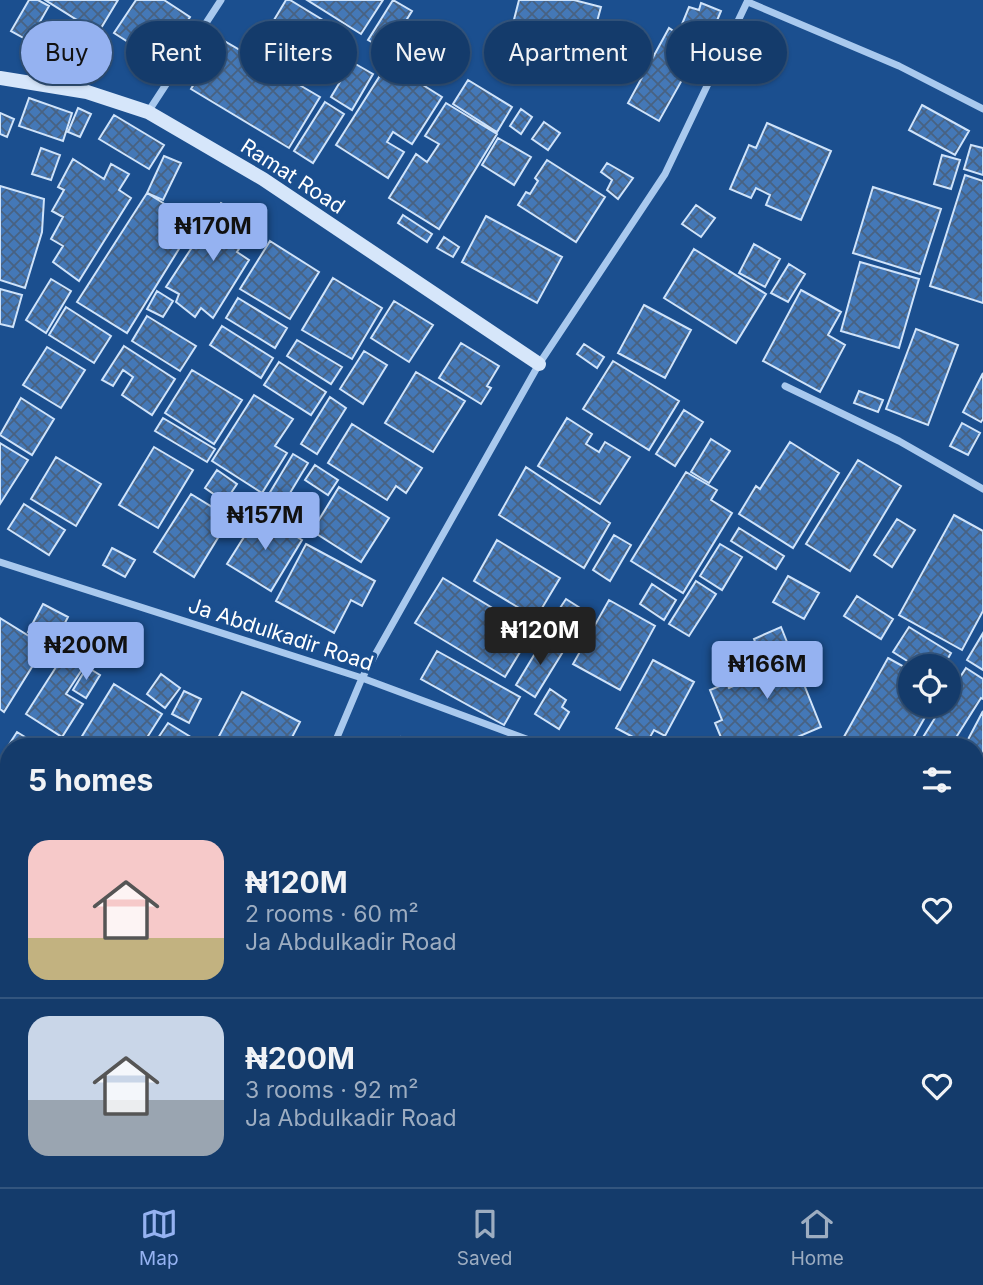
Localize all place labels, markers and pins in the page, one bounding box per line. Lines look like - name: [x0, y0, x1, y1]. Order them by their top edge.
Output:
- pin: ₦170M: [164, 204, 262, 263]
- pin: ₦157M: [216, 492, 314, 552]
- pin: ₦120M: [491, 608, 589, 667]
- pin: ₦200M: [37, 622, 135, 682]
- pin: ₦166M: [718, 642, 816, 701]

